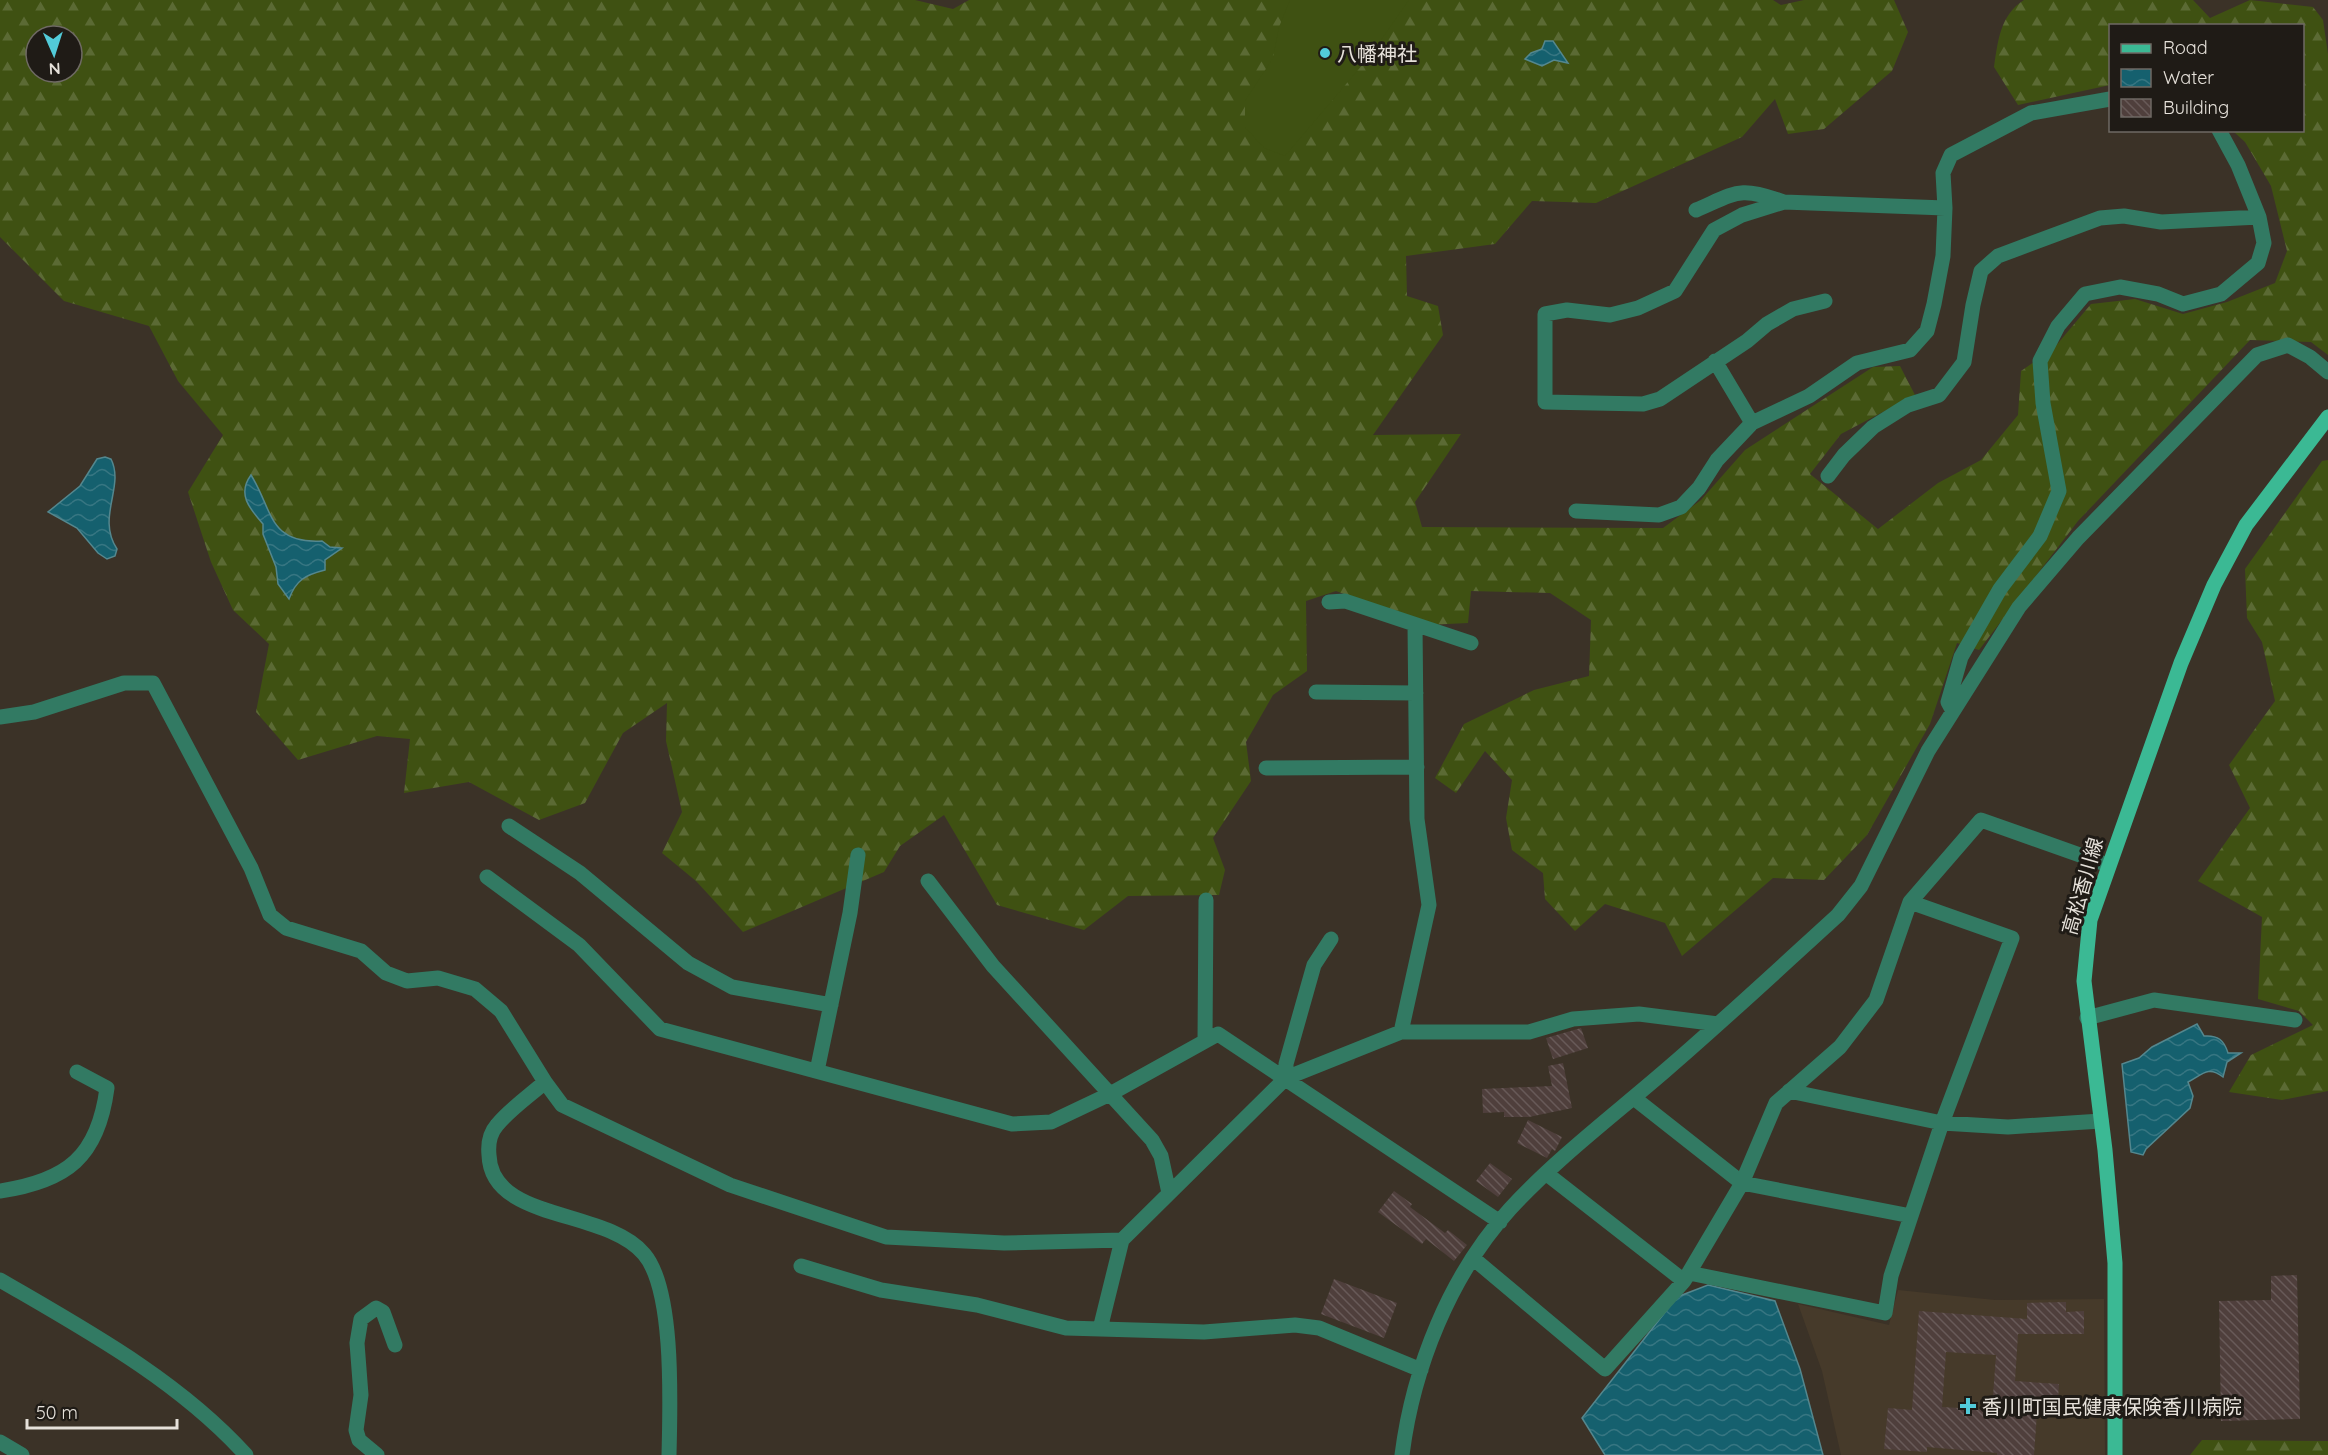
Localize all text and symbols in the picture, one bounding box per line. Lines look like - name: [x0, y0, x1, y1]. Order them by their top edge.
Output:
- north arrow: [24, 24, 84, 84]
- legend: [2109, 24, 2304, 132]
- text: Road: [2163, 36, 2208, 59]
- place label: 八幡神社: [1337, 41, 1417, 66]
- marker: 八幡神社: [1318, 46, 1332, 60]
- text: N: [48, 59, 61, 79]
- text: Water: [2163, 66, 2214, 89]
- text: Building: [2163, 96, 2229, 119]
- street label: 高松香川線: [2056, 834, 2108, 938]
- scale bar: [27, 1392, 177, 1430]
- place label: 香川町国民健康保険香川病院: [1982, 1394, 2242, 1419]
- marker: 香川町国民健康保険香川病院: [1959, 1397, 1977, 1415]
- text: 50 m: [36, 1401, 78, 1424]

